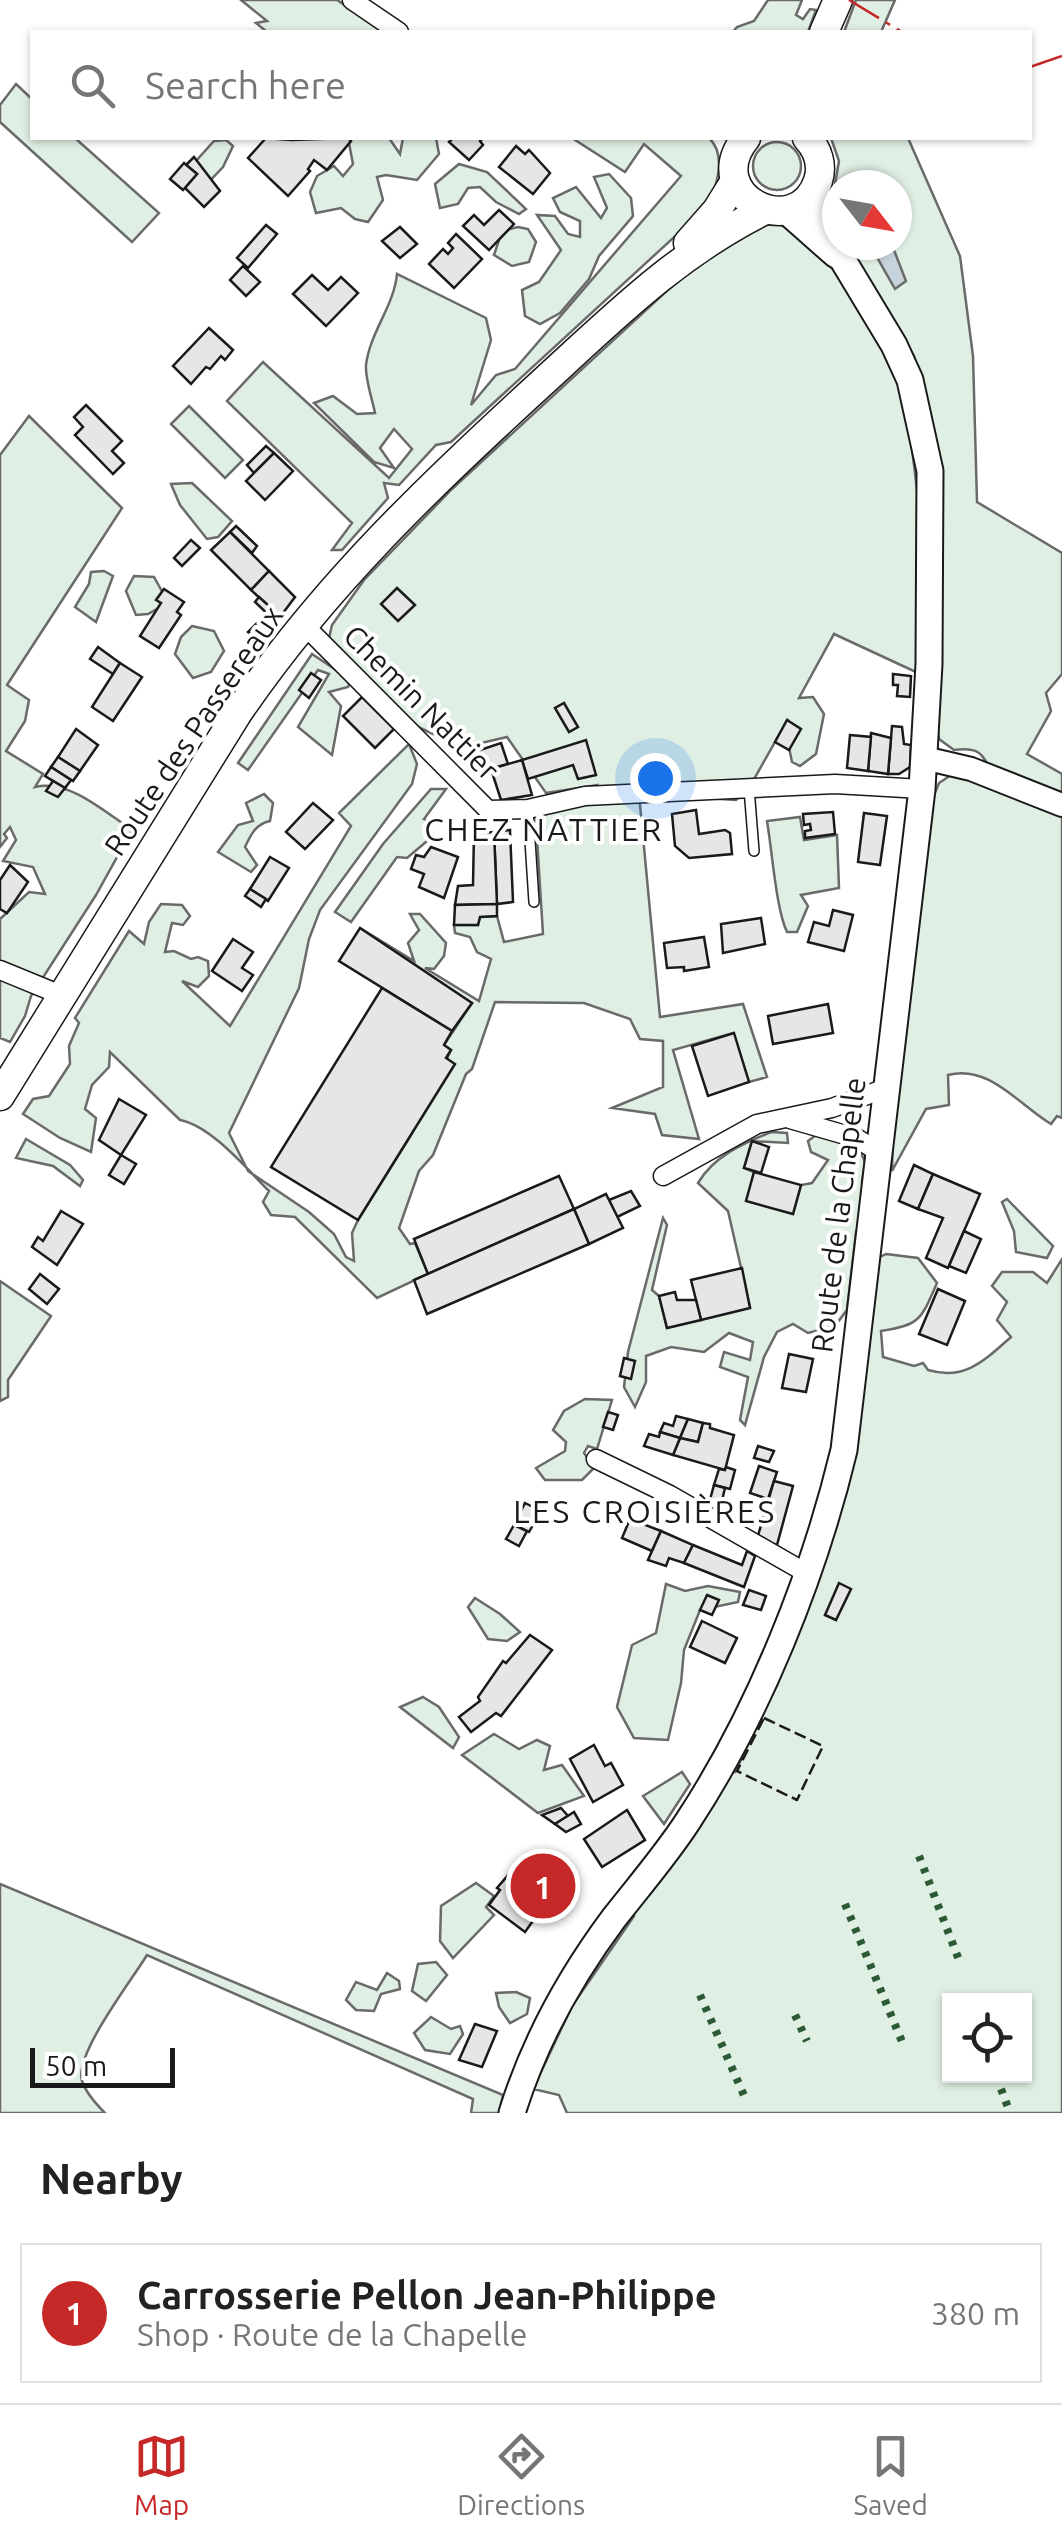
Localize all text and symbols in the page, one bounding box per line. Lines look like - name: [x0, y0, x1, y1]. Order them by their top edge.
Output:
- search box: [30, 30, 1032, 140]
- icon: search: [65, 58, 120, 113]
- text: Search here: [145, 64, 346, 106]
- north arrow: [822, 170, 912, 260]
- street label: Route des Passereaux: [97, 599, 289, 862]
- street label: Chemin Nattier: [337, 618, 507, 787]
- your location: [630, 753, 681, 804]
- district label: CHEZ NATTIER: [424, 811, 664, 847]
- street label: Route de la Chapelle: [804, 1075, 872, 1354]
- district label: LES CROISIÈRES: [513, 1493, 777, 1529]
- pin: 1: [510, 1848, 576, 1924]
- map controls: [942, 1993, 1032, 2083]
- button: locate: [942, 1993, 1032, 2083]
- scale bar: [30, 2043, 175, 2088]
- text: 50 m: [45, 2050, 107, 2081]
- text: Nearby: [40, 2155, 183, 2202]
- text: Carrosserie Pellon Jean-Philippe: [137, 2274, 717, 2316]
- text: 1: [65, 2295, 84, 2331]
- text: 380 m: [931, 2295, 1020, 2331]
- text: Shop · Route de la Chapelle: [137, 2316, 527, 2352]
- tab: Map: [134, 2429, 189, 2520]
- tab: Directions: [457, 2429, 585, 2520]
- tab: Saved: [853, 2429, 928, 2520]

